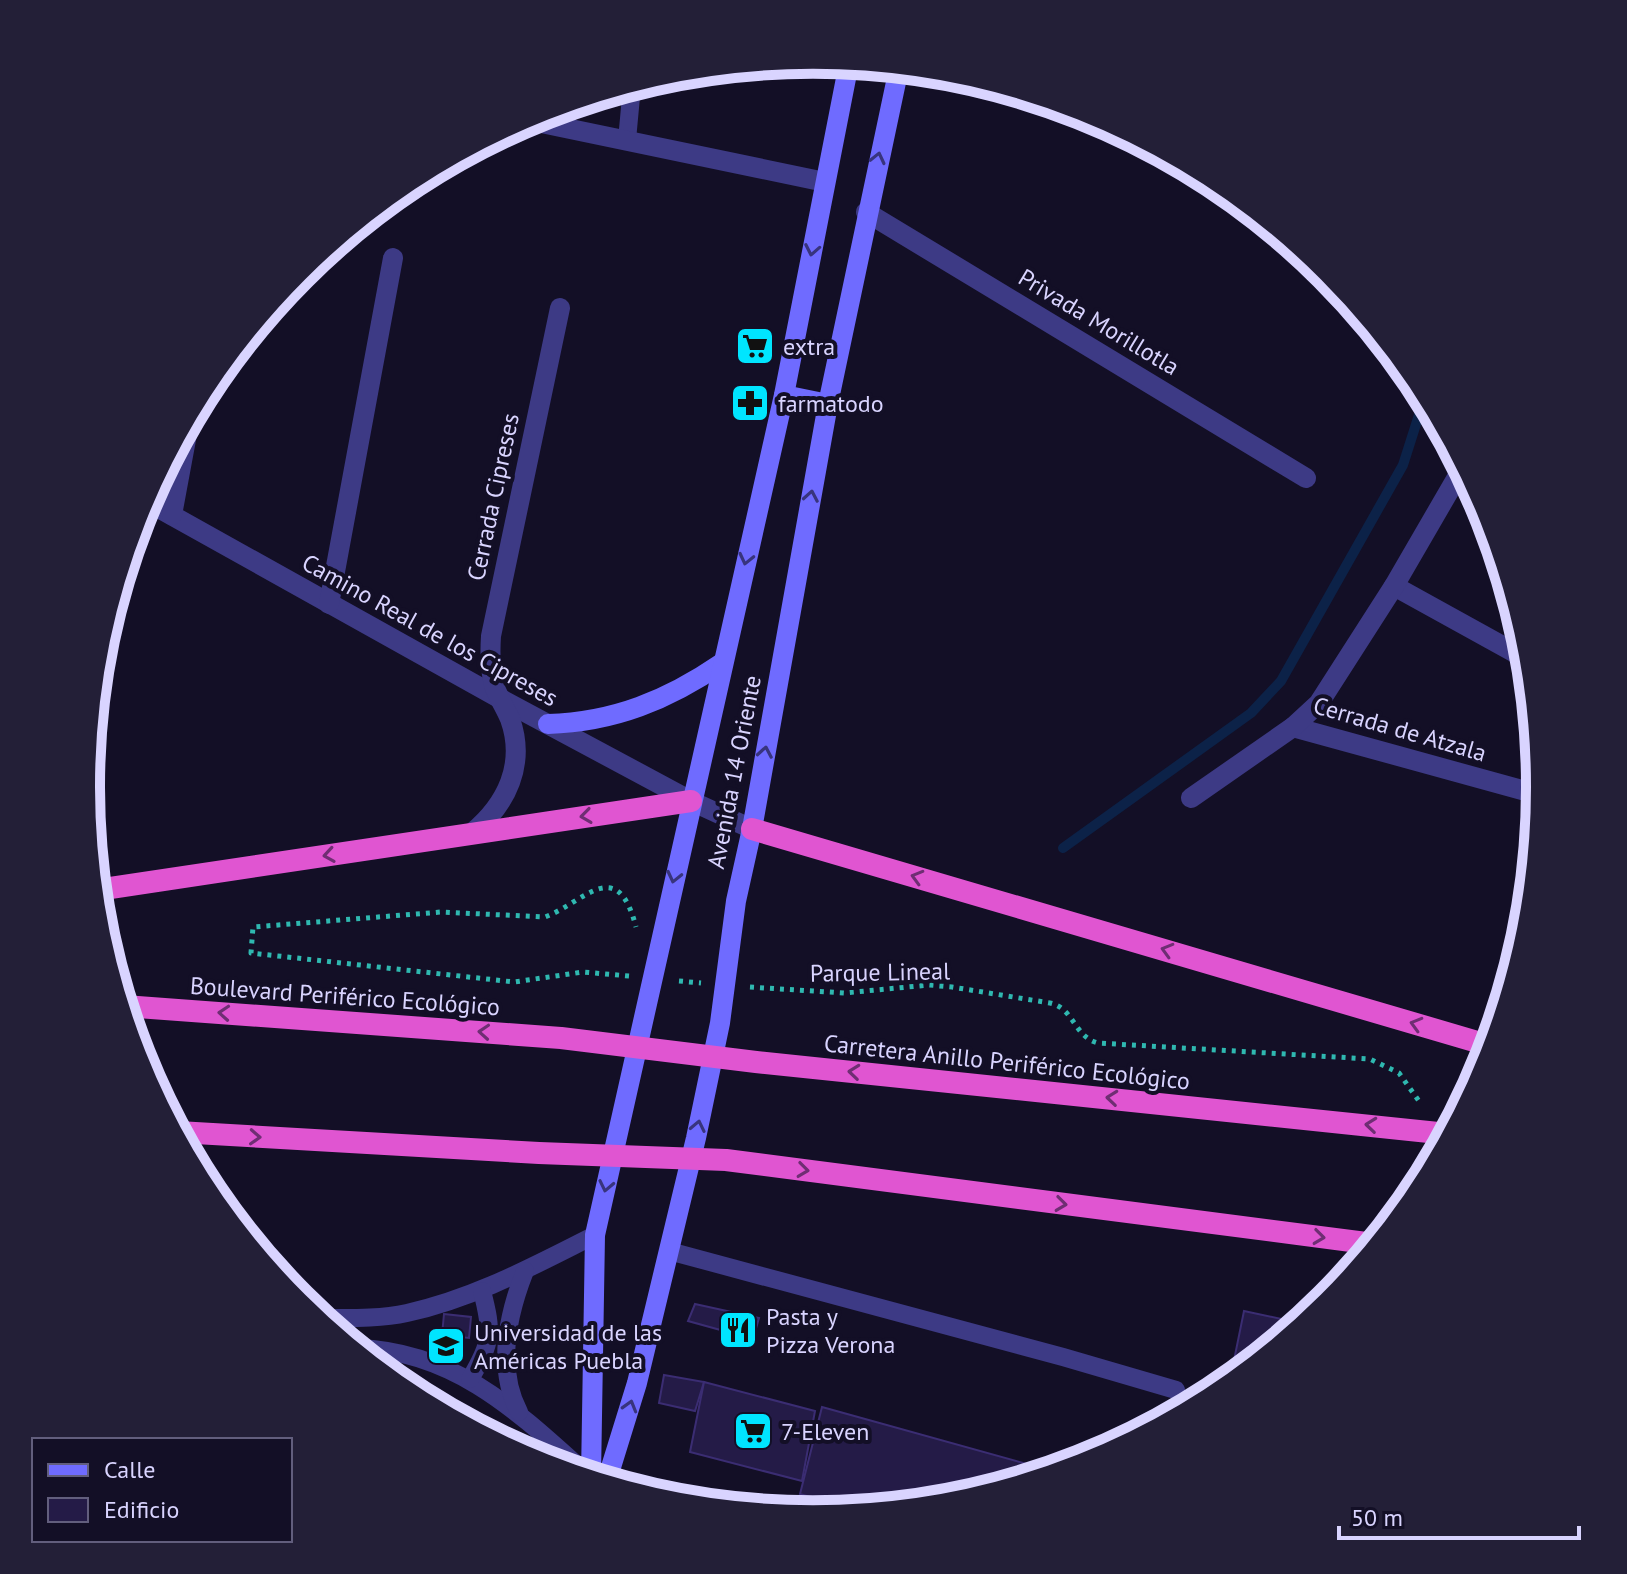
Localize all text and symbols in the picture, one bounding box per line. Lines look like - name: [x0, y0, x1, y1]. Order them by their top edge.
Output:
- one-way arrow: [869, 152, 886, 166]
- one-way arrow: [804, 243, 821, 257]
- street label: Privada Morillotla: [1013, 262, 1185, 382]
- supermarket icon: extra: [734, 325, 776, 367]
- place label: extra: [783, 331, 835, 362]
- pharmacy icon: farmatodo: [729, 382, 771, 424]
- place label: farmatodo: [778, 388, 884, 419]
- street label: Cerrada Cipreses: [460, 410, 526, 584]
- one-way arrow: [802, 489, 819, 503]
- street label: Camino Real de los Cipreses: [297, 547, 563, 713]
- one-way arrow: [738, 551, 755, 565]
- street label: Avenida 14 Oriente: [700, 673, 768, 871]
- street label: Cerrada de Atzala: [1310, 689, 1490, 769]
- one-way arrow: [756, 745, 773, 759]
- one-way arrow: [580, 807, 593, 824]
- one-way arrow: [322, 846, 336, 863]
- one-way arrow: [666, 870, 683, 884]
- one-way arrow: [911, 870, 925, 886]
- one-way arrow: [1160, 943, 1174, 959]
- street label: Parque Lineal: [810, 955, 950, 989]
- street label: Boulevard Periférico Ecológico: [189, 970, 501, 1022]
- one-way arrow: [217, 1005, 230, 1022]
- one-way arrow: [1410, 1017, 1424, 1033]
- one-way arrow: [477, 1024, 490, 1041]
- street label: Carretera Anillo Periférico Ecológico: [823, 1027, 1191, 1097]
- one-way arrow: [847, 1064, 860, 1081]
- one-way arrow: [1105, 1090, 1118, 1107]
- one-way arrow: [1364, 1117, 1377, 1134]
- one-way arrow: [689, 1120, 706, 1133]
- one-way arrow: [250, 1128, 262, 1145]
- one-way arrow: [796, 1161, 810, 1178]
- one-way arrow: [598, 1179, 615, 1192]
- one-way arrow: [1055, 1195, 1068, 1212]
- one-way arrow: [1312, 1228, 1326, 1245]
- place label: Pasta y Pizza Verona: [766, 1301, 895, 1360]
- restaurant icon: Pasta y Pizza Verona: [717, 1309, 759, 1351]
- place label: Universidad de las Américas Puebla: [474, 1317, 662, 1376]
- school or university icon: Universidad de las Américas Puebla: [425, 1325, 467, 1367]
- one-way arrow: [621, 1400, 637, 1413]
- supermarket icon: 7-Eleven: [732, 1410, 774, 1452]
- place label: 7-Eleven: [781, 1416, 869, 1447]
- legend: [32, 1438, 292, 1542]
- text: Calle: [104, 1454, 155, 1485]
- scale bar: [1339, 1490, 1579, 1540]
- text: Edificio: [104, 1494, 179, 1525]
- text: 50 m: [1351, 1502, 1403, 1533]

